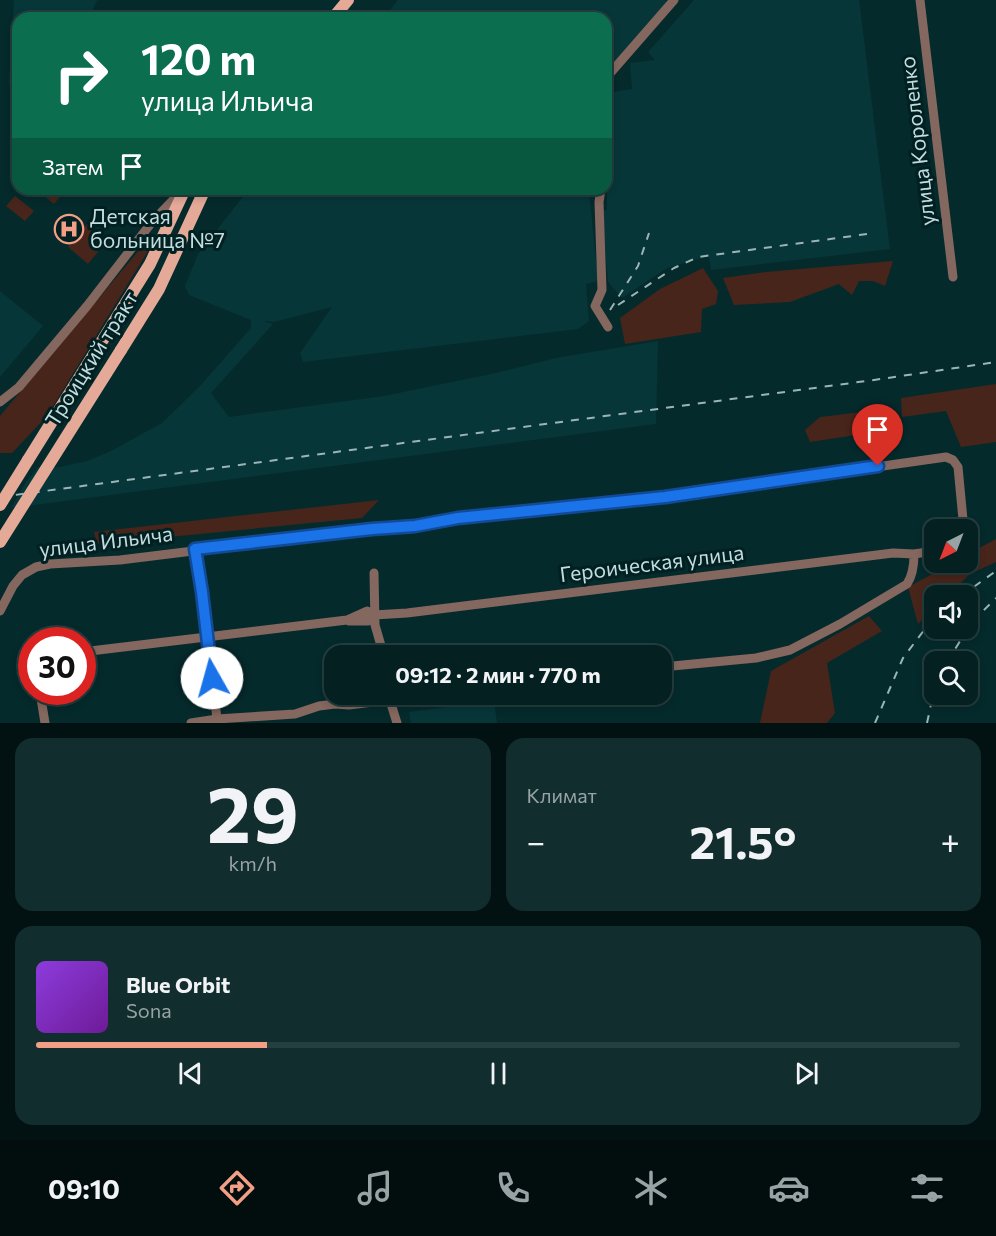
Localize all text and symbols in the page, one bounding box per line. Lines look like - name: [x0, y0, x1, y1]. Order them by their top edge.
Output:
- text: 120 m: [141, 32, 256, 84]
- icon: right: [42, 36, 120, 114]
- street label: улица Короленко: [894, 55, 939, 227]
- text: улица Ильича: [141, 84, 314, 117]
- icon: arrive: [115, 150, 148, 183]
- text: Затем: [42, 153, 103, 180]
- place label: Детская больница №7: [90, 203, 225, 252]
- hospital icon: Детская больница №7: [53, 213, 85, 245]
- street label: Троицкий тракт: [39, 286, 142, 430]
- pin: [852, 404, 903, 466]
- icon: arrive: [861, 413, 894, 446]
- north arrow: [924, 519, 978, 573]
- map controls: [924, 519, 978, 705]
- street label: улица Ильича: [38, 520, 174, 561]
- street label: Героическая улица: [558, 539, 745, 586]
- button: sound: [924, 585, 978, 639]
- speed limit sign: 30: [18, 627, 96, 705]
- position arrow: [180, 646, 244, 710]
- button: search: [924, 651, 978, 705]
- text: 09:12 · 2 мин · 770 m: [395, 661, 601, 688]
- text: 29: [207, 764, 299, 859]
- text: Климат: [527, 783, 597, 807]
- text: 21.5°: [689, 813, 796, 868]
- text: −: [527, 820, 545, 861]
- text: +: [941, 820, 960, 861]
- text: km/h: [228, 851, 277, 875]
- text: Blue Orbit: [126, 971, 230, 998]
- text: Sona: [126, 998, 172, 1022]
- icon: previous: [174, 1057, 207, 1090]
- icon: pause: [482, 1057, 515, 1090]
- icon: next: [790, 1057, 823, 1090]
- icon: directions: [216, 1167, 258, 1209]
- icon: music: [354, 1167, 396, 1209]
- icon: phone: [492, 1167, 534, 1209]
- icon: climate: [630, 1167, 672, 1209]
- icon: car: [768, 1167, 810, 1209]
- icon: filters: [906, 1167, 948, 1209]
- text: 09:10: [48, 1172, 120, 1205]

